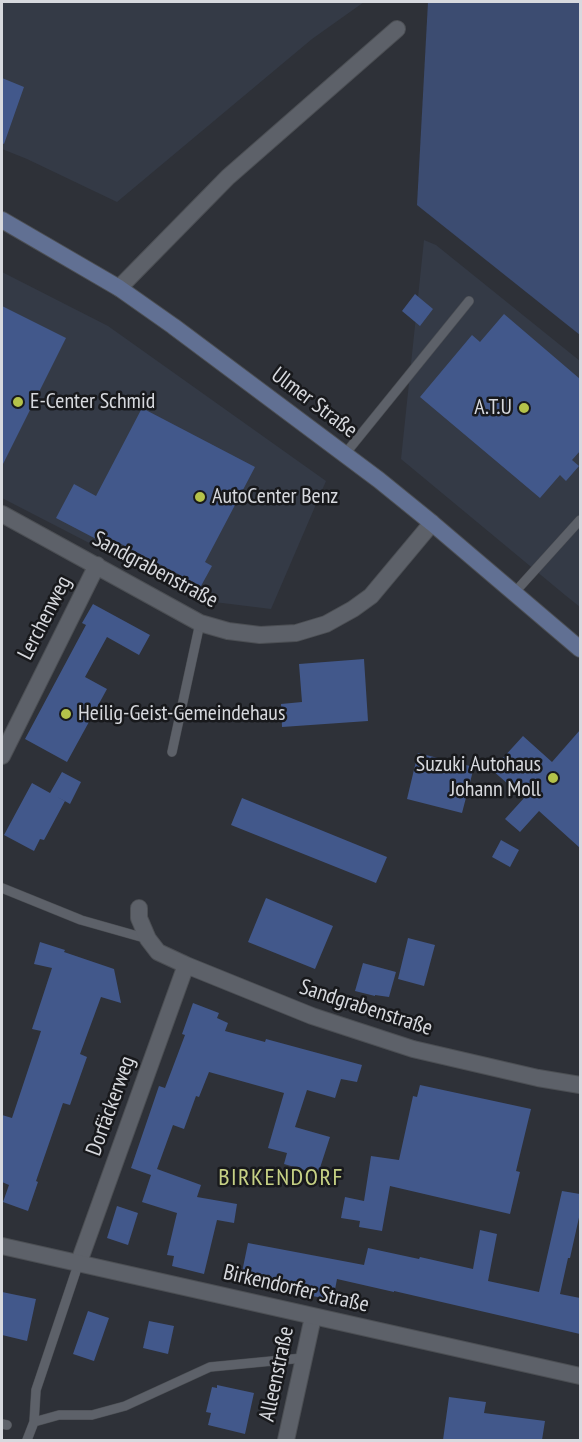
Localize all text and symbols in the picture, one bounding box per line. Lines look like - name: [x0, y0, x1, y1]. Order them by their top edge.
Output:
- street label: Ulmer Straße: [266, 362, 362, 444]
- place label: E-Center Schmid: [30, 389, 155, 415]
- marker: E-Center Schmid: [11, 395, 25, 409]
- place label: A.T.U: [474, 395, 512, 421]
- marker: A.T.U: [517, 401, 531, 415]
- place label: AutoCenter Benz: [212, 484, 338, 510]
- marker: AutoCenter Benz: [193, 490, 207, 504]
- street label: Sandgrabenstraße: [88, 526, 222, 614]
- street label: Lerchenweg: [13, 572, 77, 664]
- place label: Heilig-Geist-Gemeindehaus: [78, 701, 285, 727]
- marker: Heilig-Geist-Gemeindehaus: [59, 707, 73, 721]
- place label: Suzuki Autohaus Johann Moll: [416, 752, 541, 804]
- marker: Suzuki Autohaus Johann Moll: [546, 771, 560, 785]
- street label: Sandgrabenstraße: [296, 974, 436, 1042]
- street label: Dorfäckerweg: [81, 1053, 141, 1159]
- district label: BIRKENDORF: [218, 1164, 344, 1192]
- street label: Birkendorfer Straße: [221, 1259, 371, 1319]
- street label: Alleenstraße: [254, 1324, 300, 1424]

